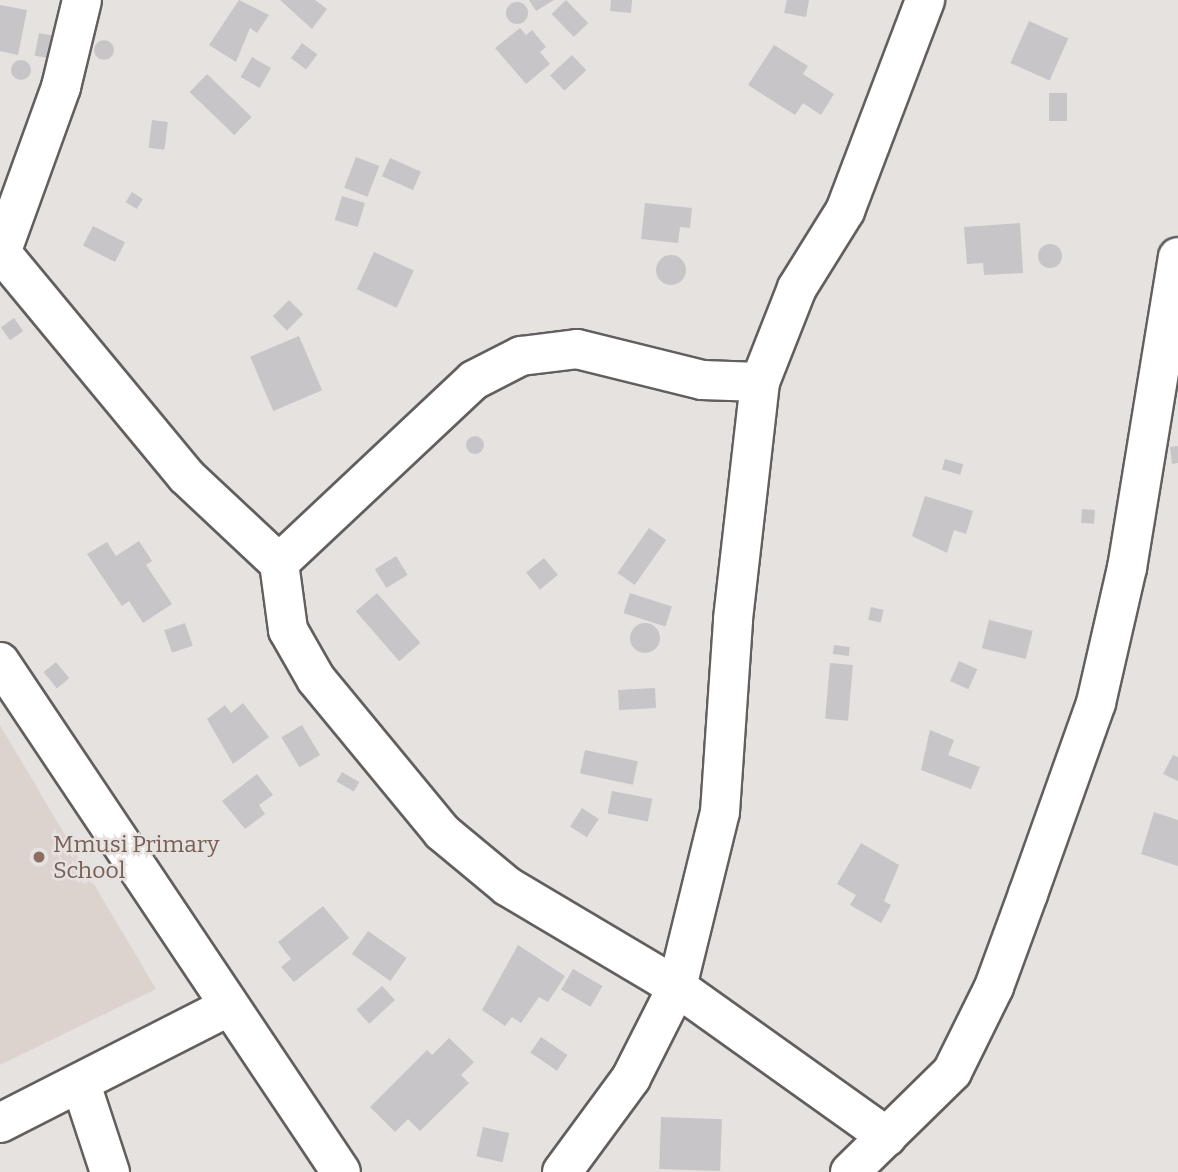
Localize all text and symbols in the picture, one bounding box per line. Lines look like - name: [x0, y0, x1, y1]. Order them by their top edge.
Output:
- place label: Mmusi Primary School: [53, 830, 219, 884]
- marker: Mmusi Primary School: [31, 849, 47, 865]

